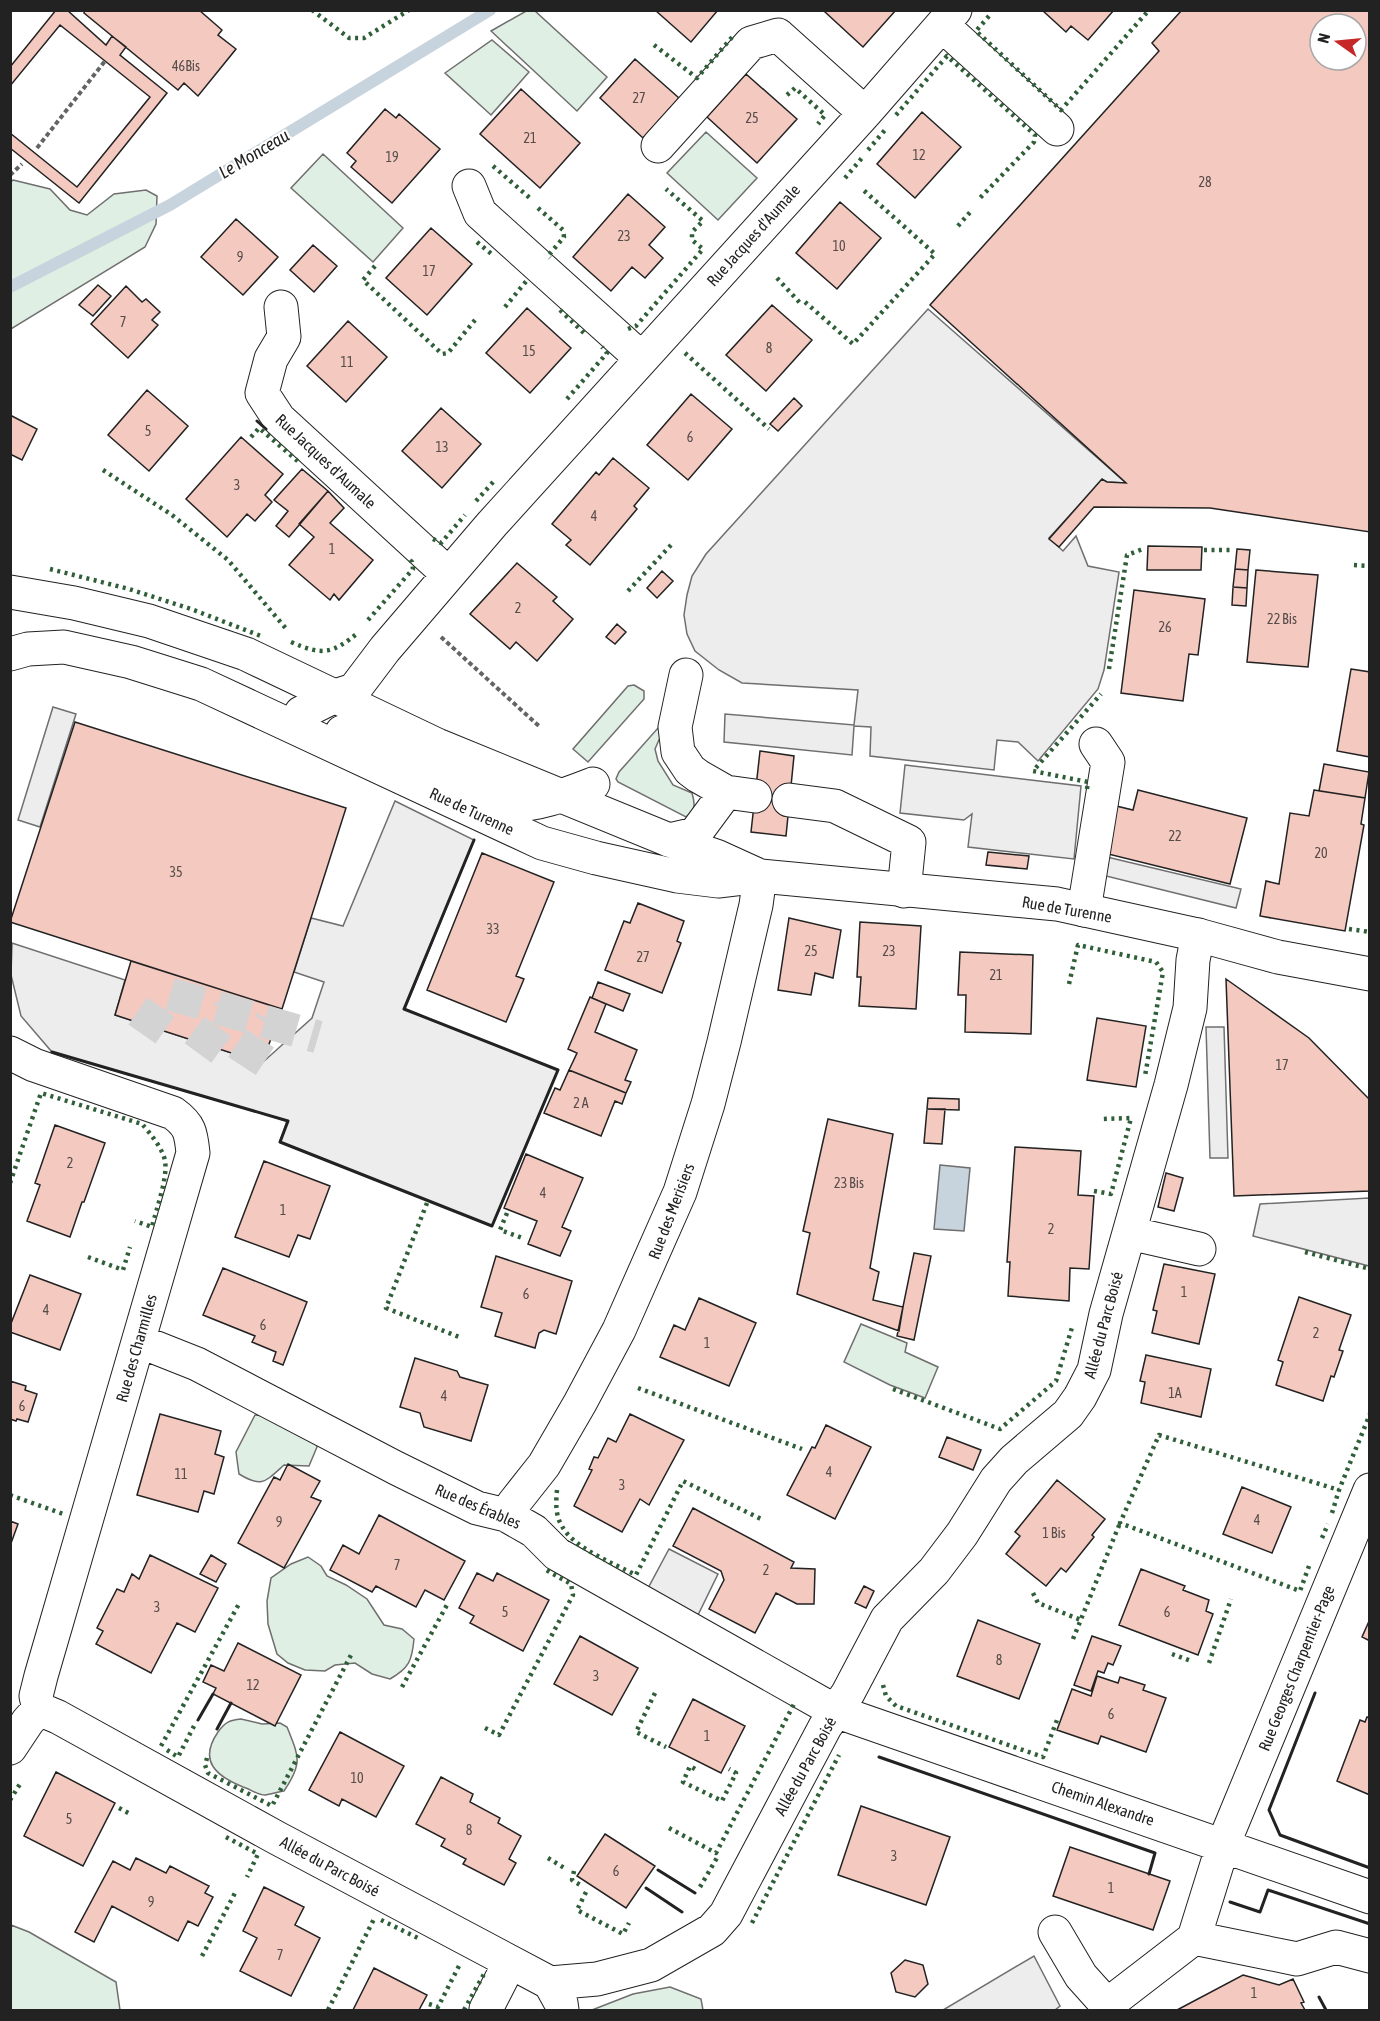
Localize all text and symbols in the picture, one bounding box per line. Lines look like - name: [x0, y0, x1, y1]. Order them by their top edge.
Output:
- north arrow: [1308, 12, 1368, 72]
- text: N: [1314, 31, 1333, 45]
- house number: 46Bis: [172, 58, 200, 74]
- house number: 27: [632, 90, 646, 106]
- house number: 25: [745, 110, 759, 126]
- water label: Le Monceau: [215, 124, 293, 183]
- house number: 21: [523, 130, 537, 146]
- house number: 12: [912, 147, 926, 163]
- house number: 19: [385, 149, 399, 165]
- house number: 28: [1198, 174, 1212, 190]
- street label: Rue Jacques d'Aumale: [703, 181, 804, 290]
- house number: 23: [617, 228, 631, 244]
- house number: 10: [832, 238, 846, 254]
- house number: 9: [237, 249, 243, 265]
- house number: 17: [422, 263, 436, 279]
- house number: 7: [120, 314, 126, 330]
- house number: 8: [766, 340, 773, 356]
- house number: 15: [522, 343, 536, 359]
- house number: 11: [340, 354, 354, 370]
- street label: Rue Jacques d'Aumale: [272, 410, 380, 513]
- house number: 5: [145, 423, 151, 439]
- house number: 6: [687, 429, 694, 445]
- house number: 13: [435, 439, 449, 455]
- house number: 3: [234, 477, 240, 493]
- house number: 4: [591, 508, 598, 524]
- house number: 1: [329, 541, 335, 557]
- house number: 2: [515, 600, 521, 616]
- house number: 22 Bis: [1267, 611, 1297, 627]
- house number: 26: [1158, 619, 1172, 635]
- street label: Rue de Turenne: [427, 784, 517, 838]
- house number: 22: [1168, 828, 1182, 844]
- house number: 20: [1314, 845, 1328, 861]
- house number: 35: [169, 864, 183, 880]
- street label: Rue de Turenne: [1021, 892, 1113, 926]
- house number: 33: [486, 921, 500, 937]
- house number: 25: [804, 943, 818, 959]
- house number: 23: [882, 943, 896, 959]
- house number: 27: [636, 949, 650, 965]
- house number: 21: [989, 967, 1003, 983]
- house number: 17: [1275, 1057, 1289, 1073]
- house number: 2 A: [573, 1095, 589, 1111]
- house number: 2: [67, 1155, 73, 1171]
- street label: Rue des Merisiers: [644, 1160, 698, 1261]
- house number: 23 Bis: [834, 1175, 864, 1191]
- house number: 4: [540, 1185, 547, 1201]
- house number: 1: [280, 1202, 286, 1218]
- house number: 2: [1048, 1221, 1054, 1237]
- street label: Allée du Parc Boisé: [1080, 1270, 1126, 1380]
- house number: 1: [1181, 1284, 1187, 1300]
- house number: 6: [523, 1286, 530, 1302]
- street label: Rue des Charmilles: [112, 1292, 160, 1404]
- house number: 4: [43, 1302, 50, 1318]
- house number: 6: [260, 1317, 267, 1333]
- house number: 2: [1313, 1325, 1319, 1341]
- house number: 1: [704, 1335, 710, 1351]
- house number: 1A: [1168, 1385, 1182, 1401]
- house number: 4: [441, 1388, 448, 1404]
- house number: 6: [19, 1398, 26, 1414]
- house number: 4: [826, 1464, 833, 1480]
- house number: 11: [174, 1466, 188, 1482]
- house number: 3: [619, 1477, 625, 1493]
- street label: Rue des Érables: [433, 1480, 524, 1532]
- house number: 4: [1254, 1512, 1261, 1528]
- house number: 9: [276, 1514, 282, 1530]
- house number: 1 Bis: [1042, 1525, 1066, 1541]
- house number: 7: [394, 1557, 400, 1573]
- house number: 2: [763, 1562, 769, 1578]
- street label: Rue Georges Charpentier-Page: [1254, 1583, 1338, 1754]
- house number: 3: [154, 1599, 160, 1615]
- house number: 5: [502, 1604, 508, 1620]
- house number: 6: [1164, 1604, 1171, 1620]
- house number: 8: [996, 1652, 1003, 1668]
- house number: 3: [593, 1668, 599, 1684]
- house number: 12: [246, 1677, 260, 1693]
- house number: 6: [1108, 1706, 1115, 1722]
- street label: Allée du Parc Boisé: [771, 1714, 839, 1818]
- house number: 1: [704, 1728, 710, 1744]
- house number: 10: [350, 1770, 364, 1786]
- street label: Chemin Alexandre: [1049, 1777, 1157, 1829]
- house number: 5: [66, 1811, 72, 1827]
- house number: 8: [466, 1822, 473, 1838]
- street label: Allée du Parc Boisé: [277, 1832, 383, 1900]
- house number: 3: [891, 1848, 897, 1864]
- house number: 6: [613, 1863, 620, 1879]
- house number: 1: [1108, 1880, 1114, 1896]
- house number: 9: [148, 1894, 154, 1910]
- house number: 7: [277, 1947, 283, 1963]
- house number: 1: [1251, 1985, 1257, 2001]

